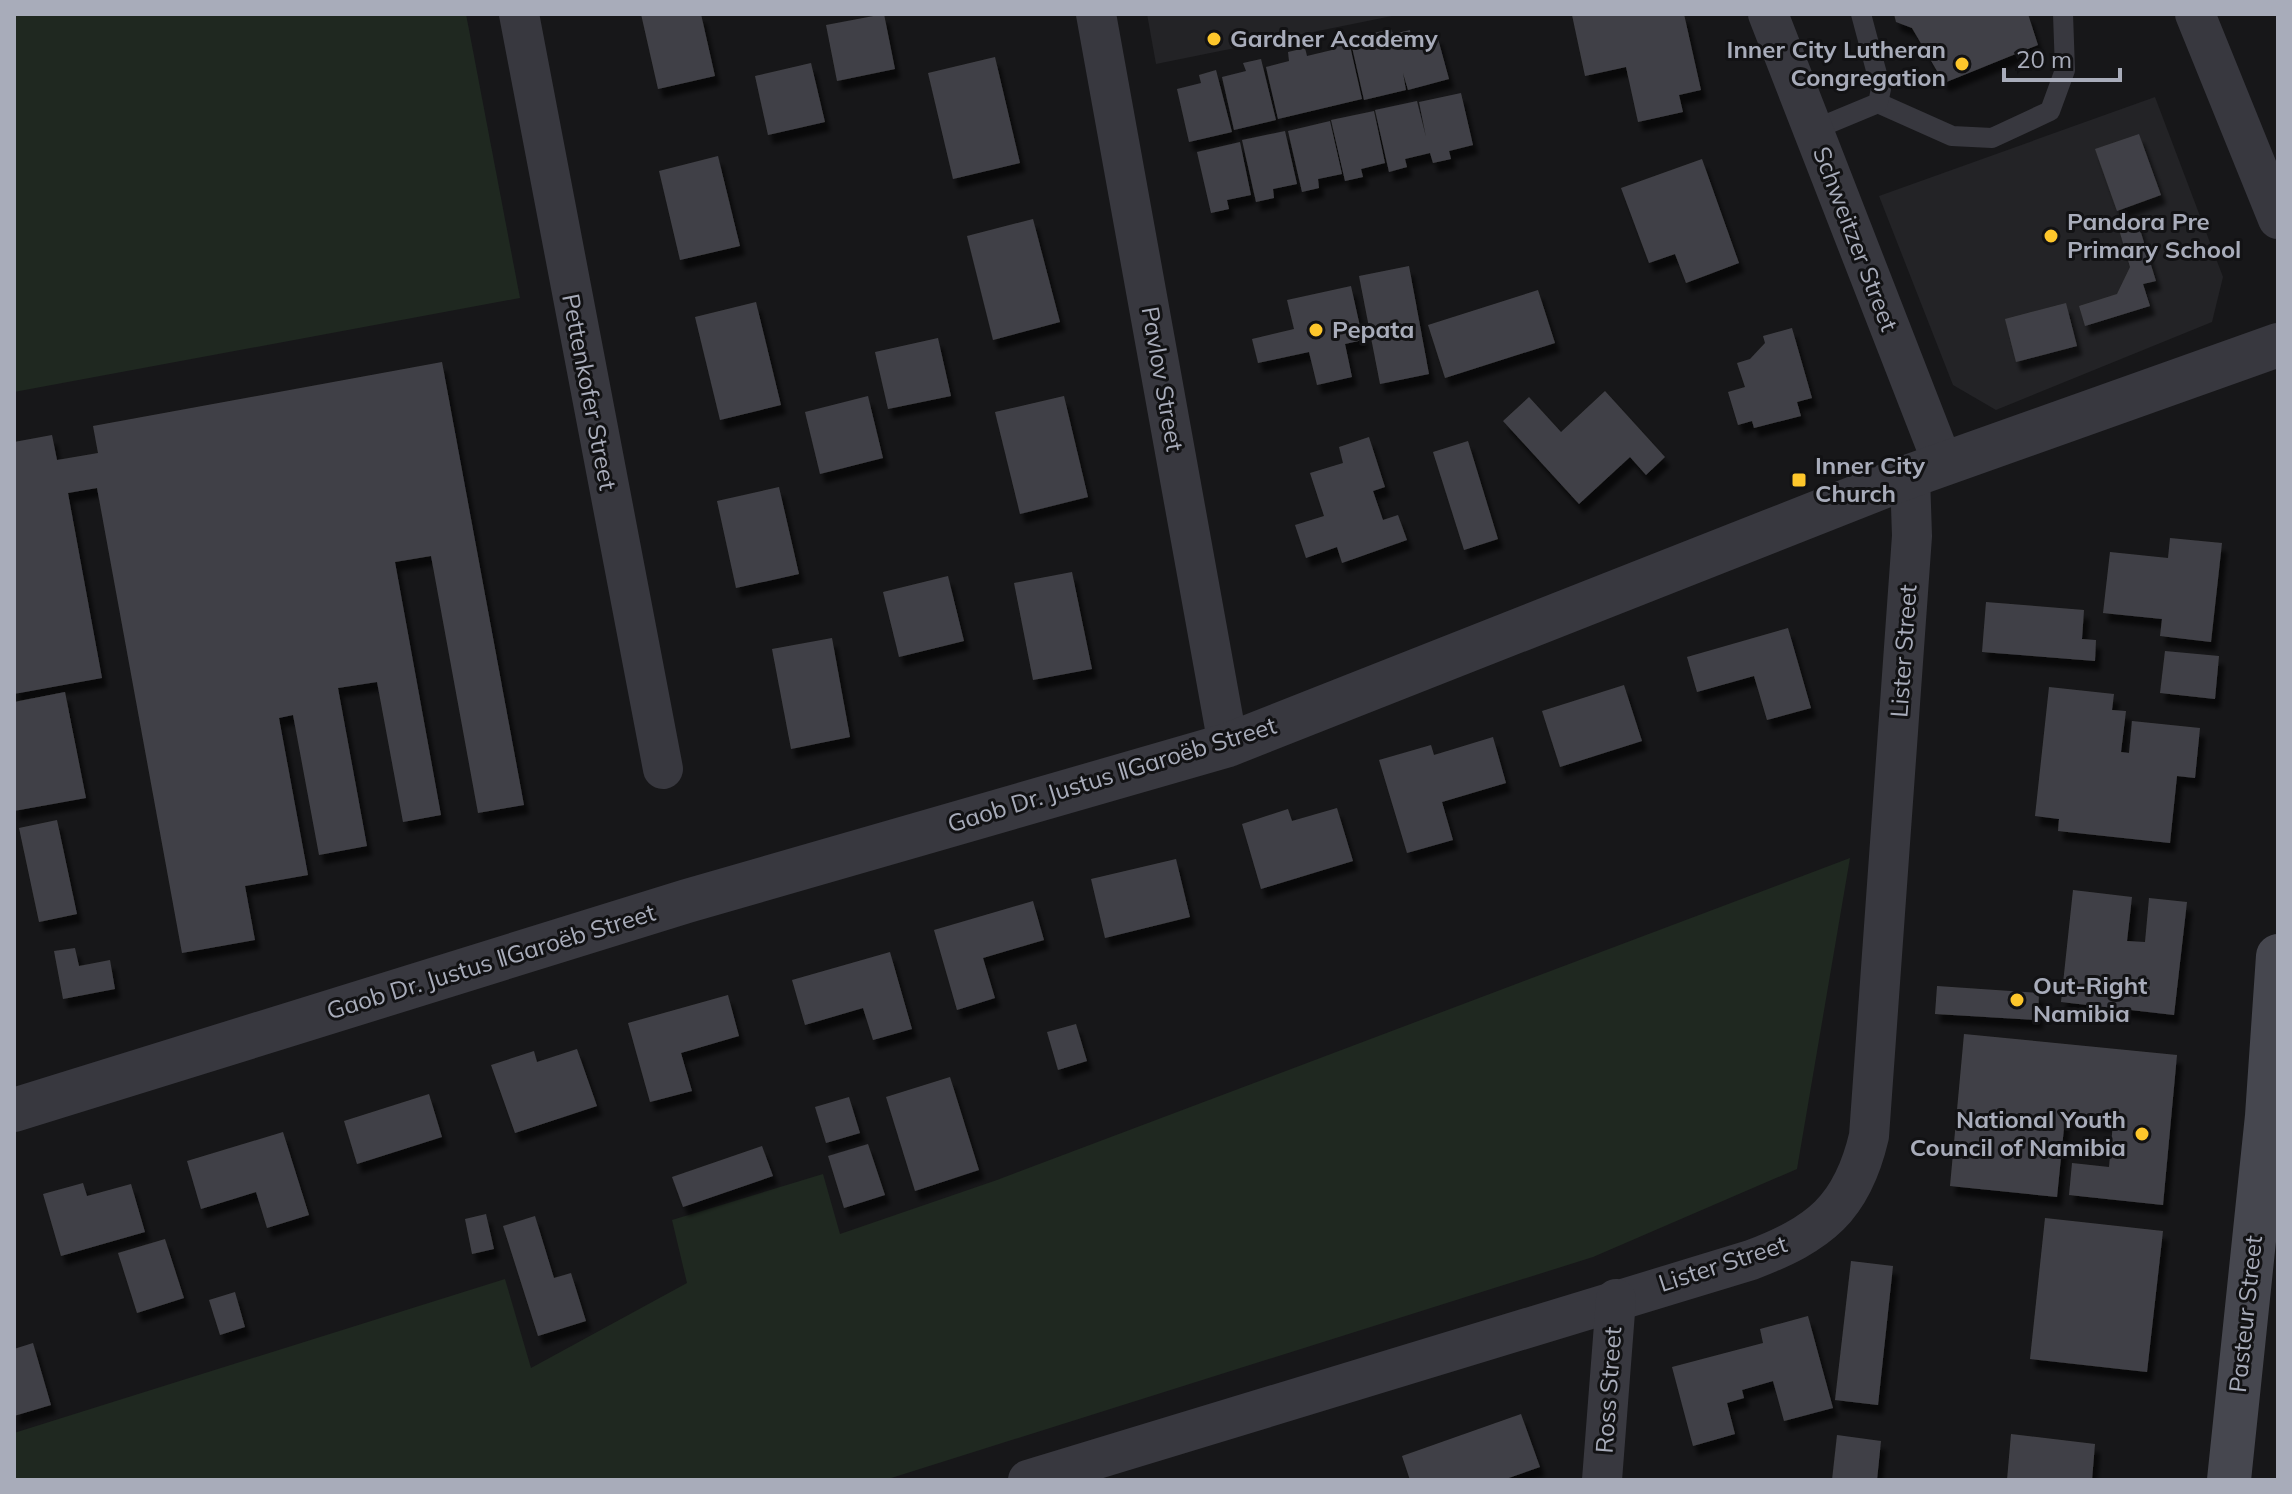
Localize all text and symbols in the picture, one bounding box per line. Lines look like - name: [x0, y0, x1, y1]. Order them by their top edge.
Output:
- place label: Gardner Academy: [1230, 23, 1439, 53]
- marker: Gardner Academy: [1205, 30, 1223, 48]
- scale bar: [2004, 32, 2120, 82]
- place label: Inner City Lutheran Congregation: [1727, 34, 1946, 92]
- text: 20 m: [2016, 44, 2072, 74]
- marker: Inner City Lutheran Congregation: [1953, 55, 1971, 73]
- street label: Schweitzer Street: [1807, 142, 1905, 335]
- place label: Pandora Pre Primary School: [2067, 206, 2241, 264]
- marker: Pandora Pre Primary School: [2042, 227, 2060, 245]
- street label: Pettenkofer Street: [556, 291, 624, 493]
- street label: Pavlov Street: [1135, 304, 1190, 454]
- place label: Pepata: [1332, 314, 1414, 344]
- marker: Pepata: [1307, 321, 1325, 339]
- place label: Inner City Church: [1815, 450, 1926, 508]
- marker: Inner City Church: [1790, 471, 1808, 489]
- street label: Lister Street: [1883, 583, 1923, 718]
- street label: Gaob Dr. Justus ǁGaroëb Street: [944, 710, 1280, 838]
- street label: Gaob Dr. Justus ǁGaroëb Street: [323, 897, 659, 1025]
- place label: Out-Right Namibia: [2033, 970, 2147, 1028]
- marker: Out-Right Namibia: [2008, 991, 2026, 1009]
- place label: National Youth Council of Namibia: [1910, 1104, 2126, 1162]
- marker: National Youth Council of Namibia: [2133, 1125, 2151, 1143]
- street label: Lister Street: [1655, 1228, 1791, 1298]
- street label: Pasteur Street: [2222, 1234, 2268, 1394]
- street label: Ross Street: [1589, 1326, 1627, 1454]

